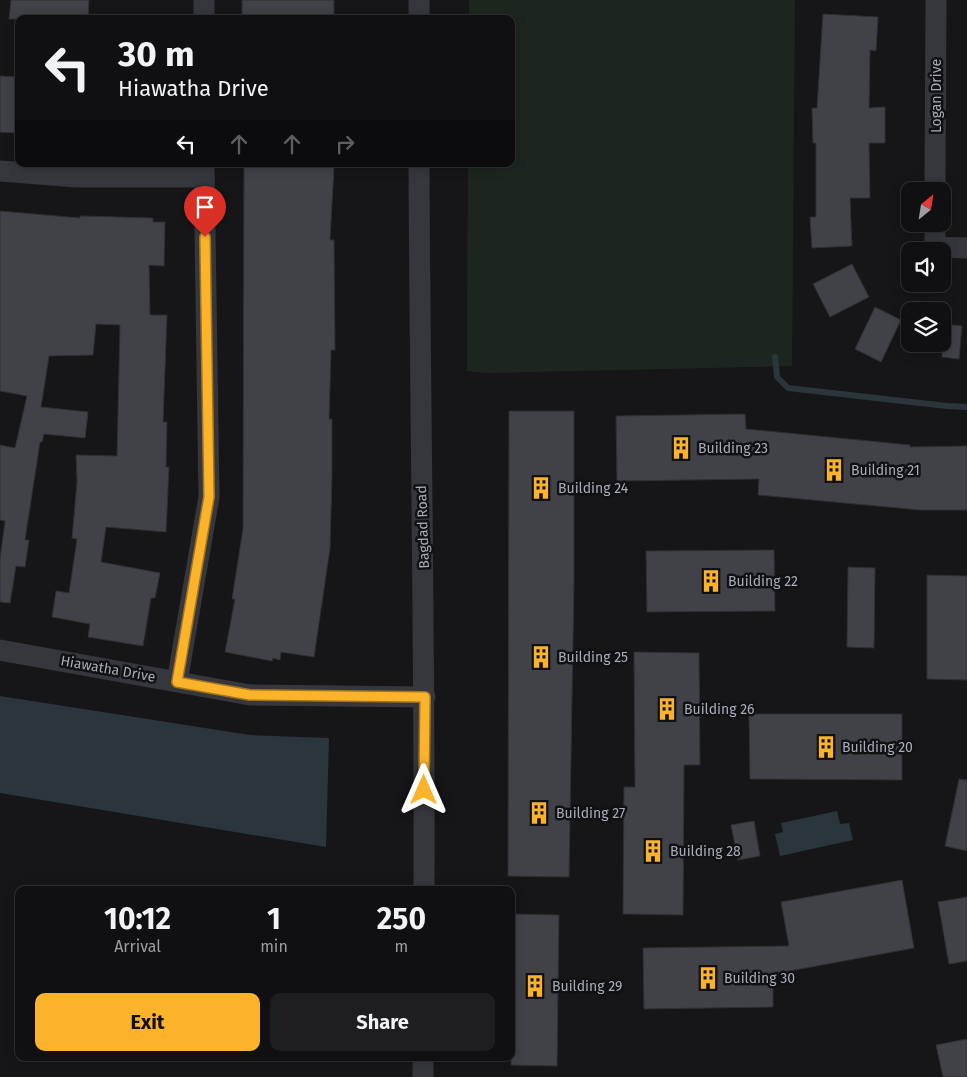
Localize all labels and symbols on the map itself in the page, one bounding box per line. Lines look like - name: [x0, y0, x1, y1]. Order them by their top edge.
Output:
- street label: Logan Drive: [928, 59, 945, 133]
- north arrow: [901, 182, 951, 232]
- pin: [184, 186, 226, 237]
- building icon: Building 23: [668, 435, 694, 461]
- place label: Building 23: [698, 440, 768, 457]
- building icon: Building 21: [821, 457, 847, 483]
- place label: Building 21: [851, 462, 920, 479]
- building icon: Building 24: [528, 475, 554, 501]
- place label: Building 24: [558, 480, 629, 497]
- street label: Bagdad Road: [413, 485, 433, 569]
- building icon: Building 22: [698, 568, 724, 594]
- place label: Building 22: [728, 573, 798, 590]
- building icon: Building 25: [528, 644, 554, 670]
- place label: Building 25: [558, 649, 628, 666]
- street label: Hiawatha Drive: [59, 652, 157, 686]
- building icon: Building 26: [654, 696, 680, 722]
- place label: Building 26: [684, 701, 755, 718]
- building icon: Building 20: [813, 734, 839, 760]
- place label: Building 20: [842, 739, 913, 756]
- position arrow: [397, 763, 449, 815]
- building icon: Building 27: [526, 800, 552, 826]
- place label: Building 27: [556, 805, 625, 822]
- building icon: Building 28: [640, 838, 666, 864]
- place label: Building 28: [670, 843, 741, 860]
- building icon: Building 30: [695, 965, 721, 991]
- place label: Building 30: [724, 970, 795, 987]
- building icon: Building 29: [522, 973, 548, 999]
- place label: Building 29: [552, 978, 622, 995]

